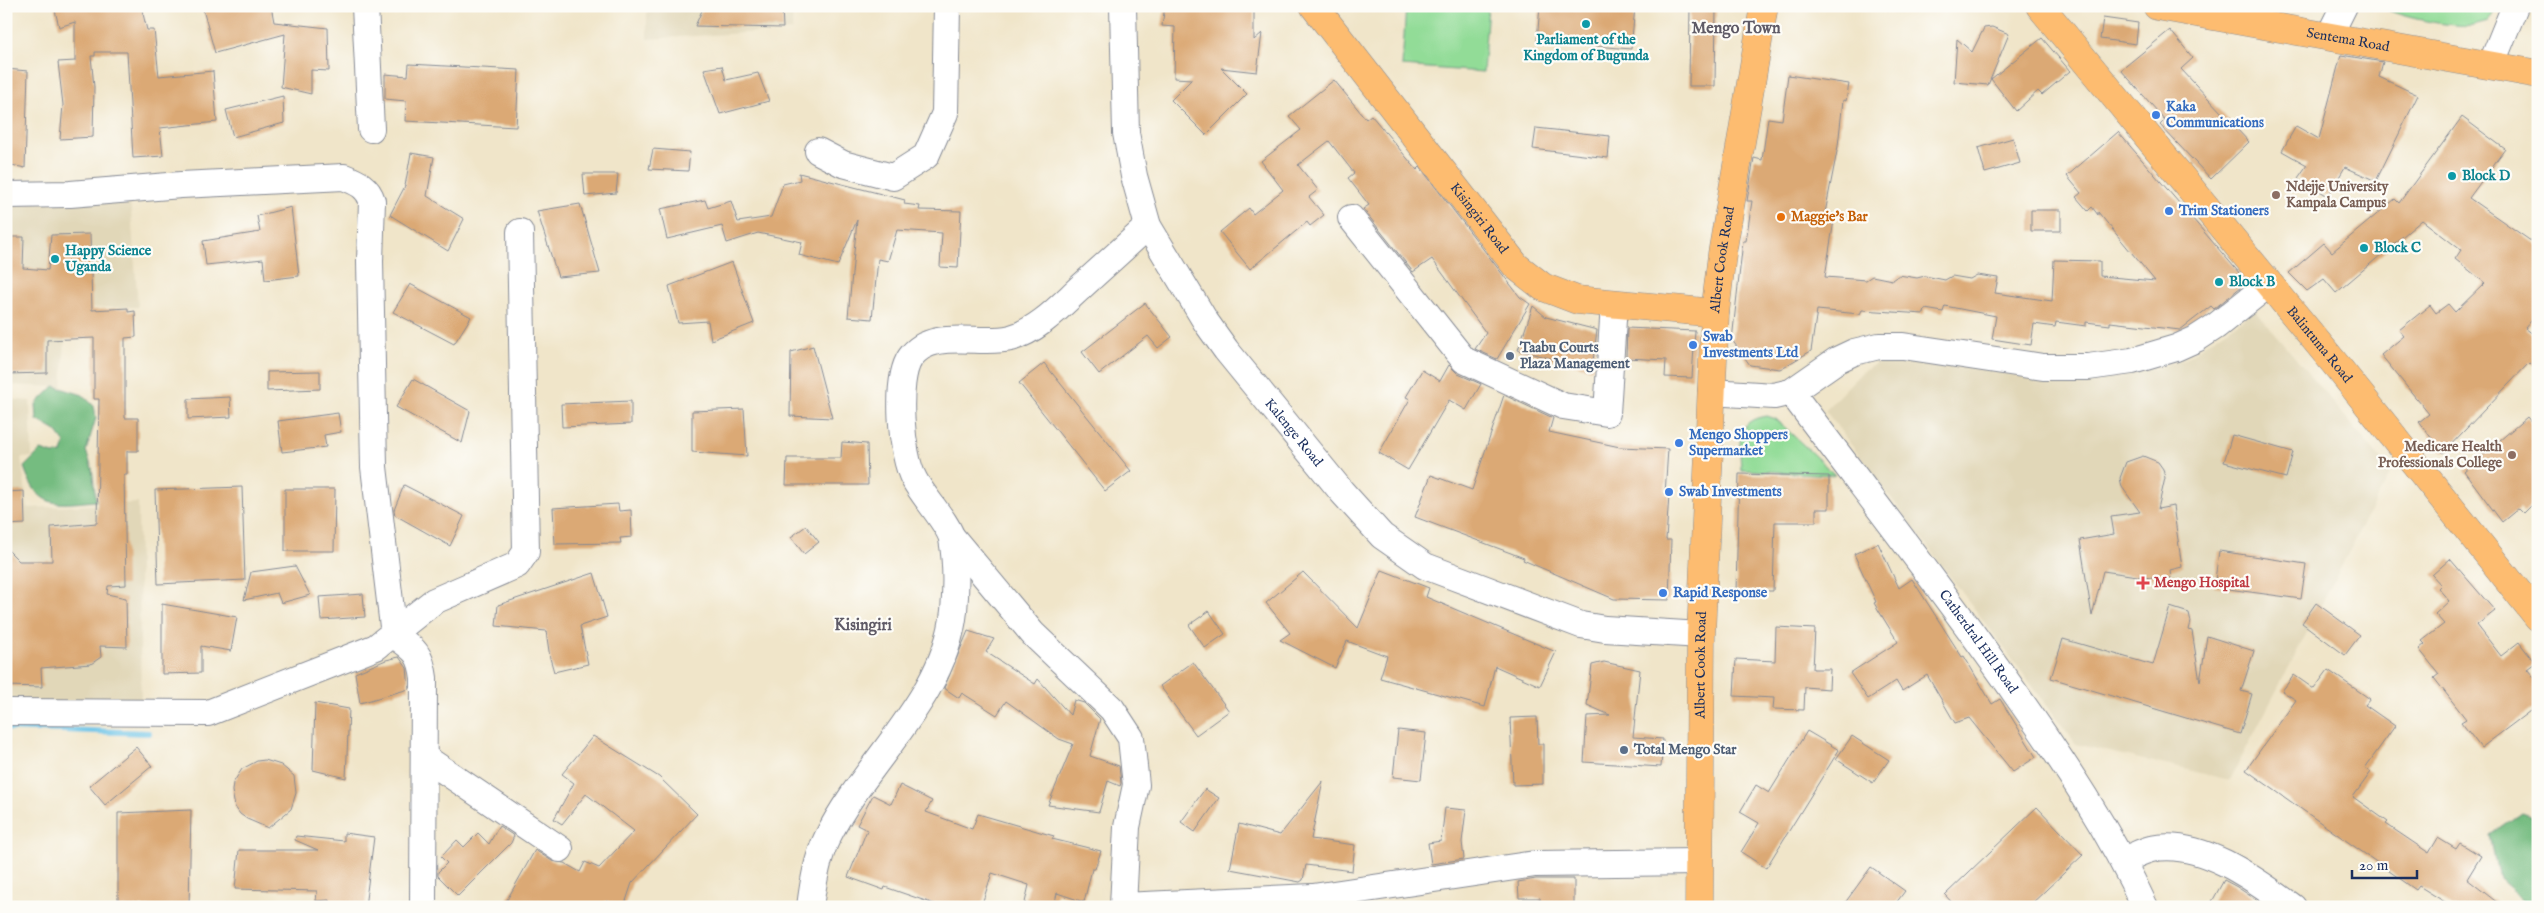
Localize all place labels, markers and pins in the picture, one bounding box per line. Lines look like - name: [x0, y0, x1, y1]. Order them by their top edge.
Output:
- marker: Parliament of the Kingdom of Bugunda: [1580, 18, 1592, 30]
- place label: Parliament of the Kingdom of Bugunda: [1523, 31, 1650, 65]
- place label: Kaka Communications: [2166, 98, 2264, 132]
- marker: Kaka Communications: [2150, 109, 2162, 121]
- place label: Block D: [2462, 167, 2510, 185]
- marker: Block D: [2446, 170, 2458, 182]
- place label: Ndejje University Kampala Campus: [2285, 178, 2389, 212]
- marker: Ndejje University Kampala Campus: [2270, 189, 2282, 201]
- place label: Trim Stationers: [2178, 202, 2269, 220]
- marker: Trim Stationers: [2163, 205, 2175, 217]
- place label: Maggie's Bar: [1791, 208, 1869, 226]
- marker: Maggie's Bar: [1775, 211, 1787, 223]
- place label: Block C: [2374, 239, 2421, 257]
- place label: Happy Science Uganda: [64, 242, 152, 276]
- marker: Block C: [2358, 242, 2370, 254]
- marker: Happy Science Uganda: [49, 253, 61, 265]
- place label: Block B: [2229, 273, 2275, 291]
- marker: Block B: [2213, 276, 2225, 288]
- place label: Swab Investments Ltd: [1703, 328, 1799, 362]
- place label: Taabu Courts Plaza Management: [1519, 339, 1630, 373]
- marker: Swab Investments Ltd: [1687, 339, 1699, 351]
- marker: Taabu Courts Plaza Management: [1504, 350, 1516, 362]
- place label: Mengo Shoppers Supermarket: [1689, 426, 1788, 460]
- marker: Mengo Shoppers Supermarket: [1673, 437, 1685, 449]
- place label: Medicare Health Professionals College: [2378, 438, 2503, 472]
- marker: Medicare Health Professionals College: [2506, 449, 2518, 461]
- place label: Swab Investments: [1679, 483, 1782, 501]
- marker: Swab Investments: [1663, 486, 1675, 498]
- place label: Mengo Hospital: [2154, 574, 2250, 592]
- marker: Mengo Hospital: [2136, 576, 2150, 590]
- place label: Rapid Response: [1673, 584, 1768, 602]
- marker: Rapid Response: [1657, 587, 1669, 599]
- place label: Total Mengo Star: [1633, 741, 1737, 759]
- marker: Total Mengo Star: [1618, 744, 1630, 756]

